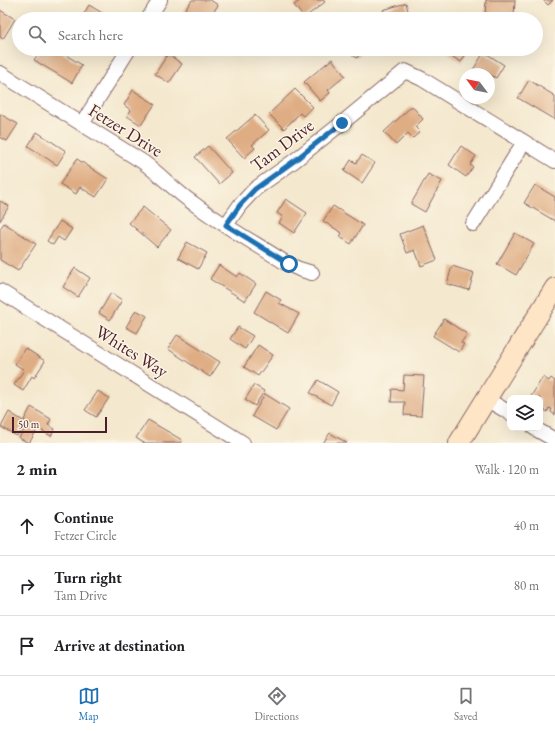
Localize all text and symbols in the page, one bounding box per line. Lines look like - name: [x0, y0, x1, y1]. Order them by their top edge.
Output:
- search box: [12, 12, 543, 56]
- icon: search: [26, 23, 48, 45]
- text: Search here: [58, 25, 123, 44]
- north arrow: [459, 68, 495, 104]
- street label: Fetzer Drive: [85, 98, 167, 162]
- street label: Tam Drive: [246, 114, 318, 176]
- route end: [333, 114, 351, 132]
- route start: [280, 255, 298, 273]
- street label: Whites Way: [91, 320, 173, 382]
- map controls: [507, 395, 543, 431]
- button: layers: [507, 395, 543, 431]
- scale bar: [12, 415, 107, 434]
- text: 50 m: [18, 417, 39, 431]
- text: 2 min: [16, 458, 57, 480]
- text: Walk · 120 m: [475, 461, 539, 478]
- text: Continue: [54, 508, 114, 527]
- icon: ahead: [16, 515, 38, 537]
- text: 40 m: [514, 517, 539, 534]
- text: Fetzer Circle: [54, 527, 117, 544]
- text: Turn right: [54, 568, 122, 587]
- icon: right: [16, 575, 38, 597]
- text: 80 m: [514, 577, 539, 594]
- text: Tam Drive: [54, 587, 107, 604]
- icon: arrive: [16, 635, 38, 657]
- text: Arrive at destination: [54, 636, 185, 655]
- tab: Map: [78, 685, 100, 723]
- tab: Directions: [255, 685, 299, 723]
- tab: Saved: [454, 685, 477, 723]

